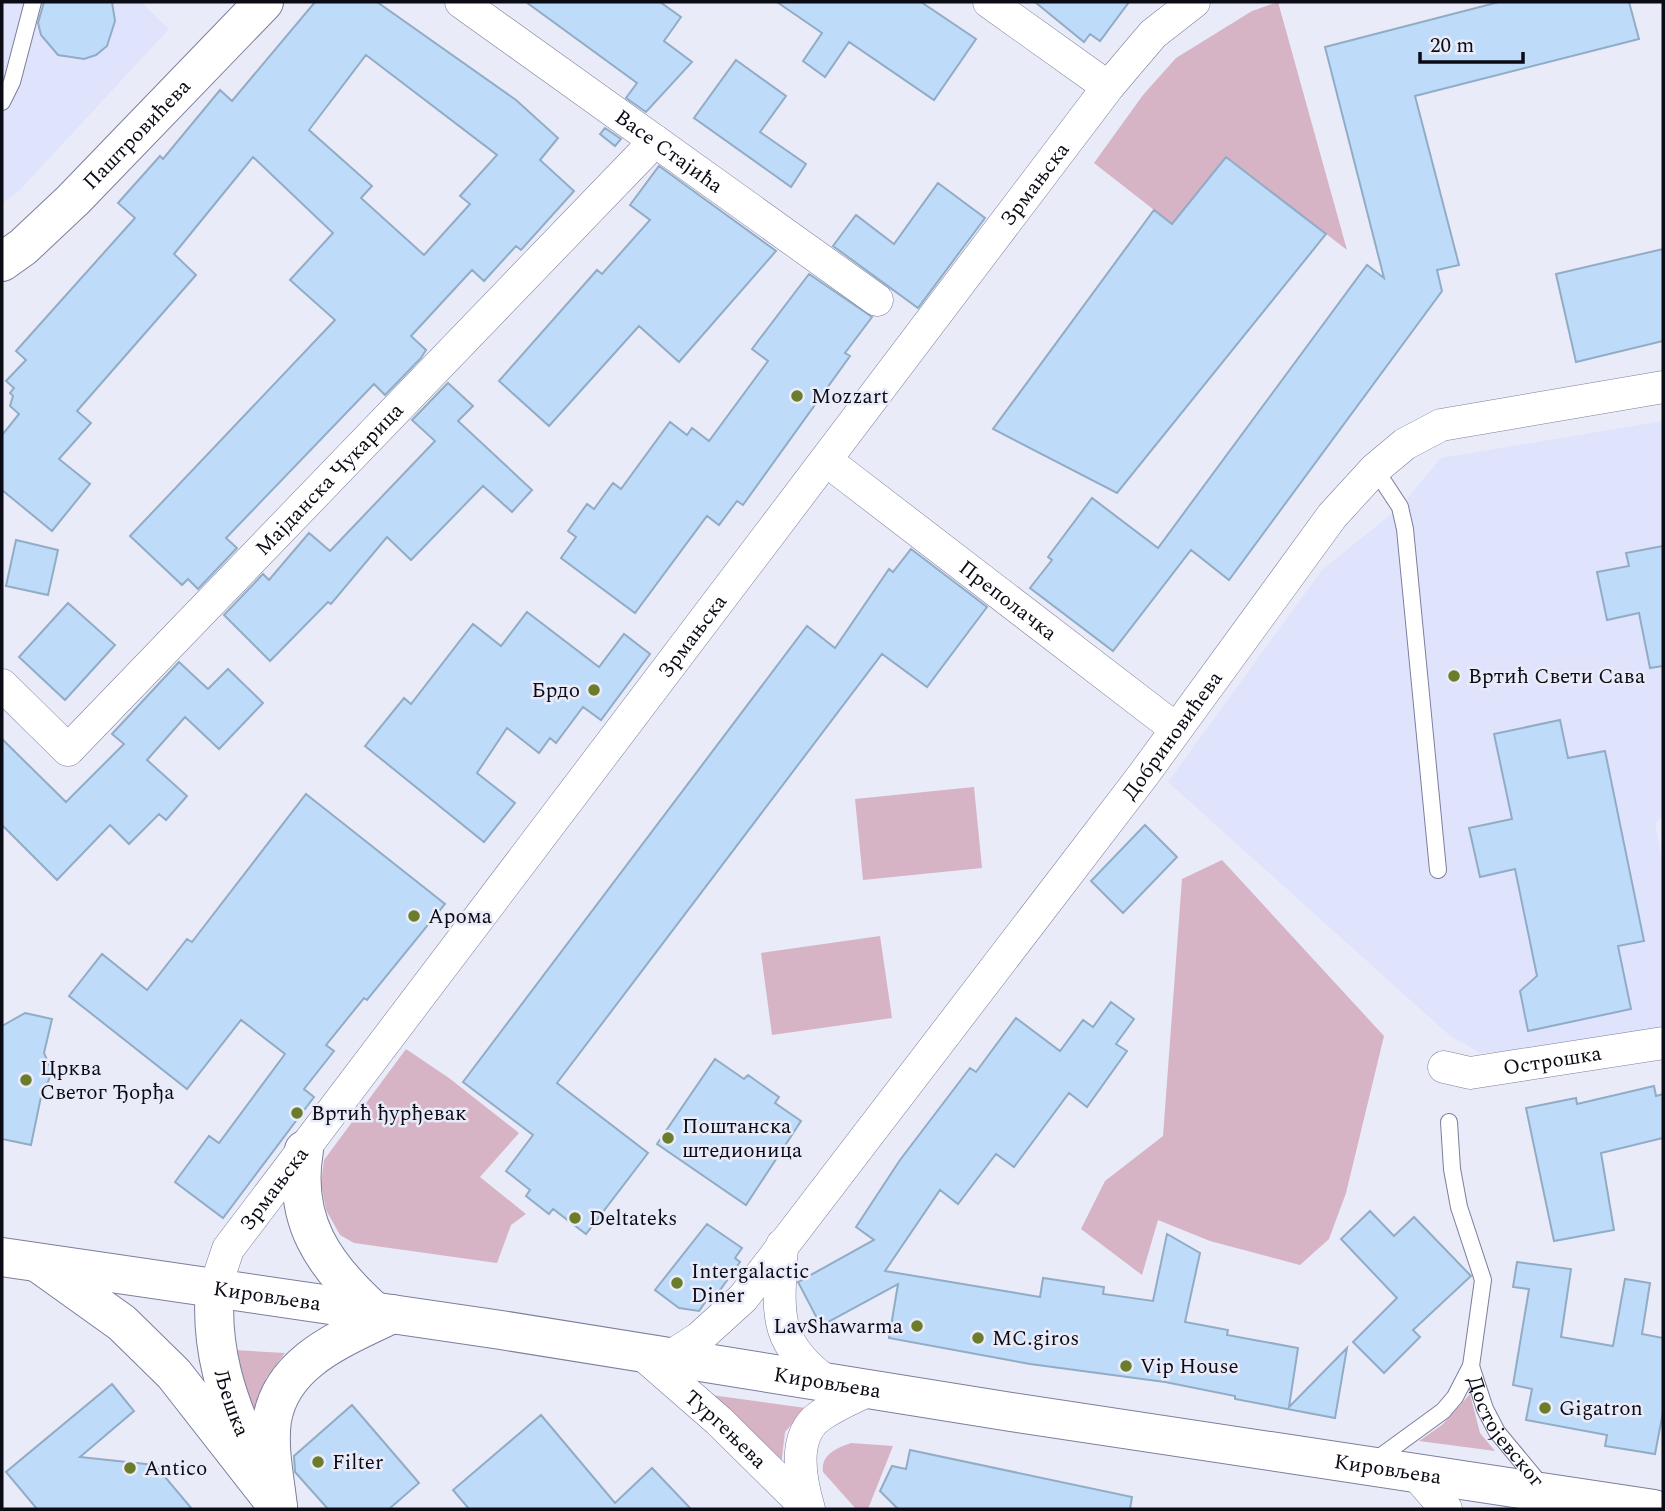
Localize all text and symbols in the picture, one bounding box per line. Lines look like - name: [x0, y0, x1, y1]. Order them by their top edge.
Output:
- scale bar: [1420, 21, 1523, 65]
- text: 20 m: [1430, 30, 1474, 62]
- street label: Паштровићева: [76, 71, 199, 198]
- street label: Васе Стајића: [608, 102, 730, 202]
- street label: Зрмањска: [993, 135, 1078, 234]
- place label: Mozzart: [811, 381, 889, 413]
- marker: Mozzart: [789, 388, 805, 404]
- street label: Мајданска Чукарица: [248, 395, 412, 564]
- street label: Преполачка: [951, 553, 1064, 650]
- street label: Зрмањска: [650, 587, 736, 686]
- place label: Вртић Свети Сава: [1468, 661, 1646, 693]
- street label: Добриновићева: [1115, 664, 1232, 807]
- marker: Вртић Свети Сава: [1446, 668, 1462, 684]
- place label: Брдо: [531, 675, 580, 707]
- marker: Брдо: [586, 682, 602, 698]
- place label: Арома: [428, 901, 493, 933]
- marker: Арома: [406, 908, 422, 924]
- street label: Острошка: [1501, 1038, 1605, 1085]
- place label: Црква Светог Ђорђа: [40, 1053, 175, 1109]
- marker: Црква Светог Ђорђа: [18, 1072, 34, 1088]
- place label: Вртић ђурђевак: [311, 1098, 467, 1130]
- marker: Вртић ђурђевак: [289, 1105, 305, 1121]
- place label: Поштанска штедионица: [682, 1111, 803, 1167]
- marker: Поштанска штедионица: [660, 1130, 676, 1146]
- street label: Зрмањска: [232, 1140, 318, 1238]
- place label: Deltateks: [589, 1203, 677, 1235]
- marker: Deltateks: [567, 1210, 583, 1226]
- place label: Intergalactic Diner: [691, 1256, 809, 1312]
- street label: Кировљева: [211, 1273, 324, 1321]
- marker: Intergalactic Diner: [669, 1275, 685, 1291]
- place label: LavShawarma: [773, 1311, 904, 1343]
- marker: LavShawarma: [909, 1318, 925, 1334]
- place label: MC.giros: [992, 1323, 1079, 1355]
- marker: MC.giros: [970, 1330, 986, 1346]
- place label: Vip House: [1140, 1351, 1239, 1383]
- marker: Vip House: [1118, 1358, 1134, 1374]
- street label: Кировљева: [771, 1359, 884, 1408]
- street label: Љешка: [205, 1366, 258, 1443]
- street label: Достојевског: [1458, 1372, 1552, 1495]
- street label: Тургењева: [677, 1383, 774, 1477]
- place label: Gigatron: [1559, 1393, 1643, 1425]
- marker: Gigatron: [1537, 1400, 1553, 1416]
- street label: Кировљева: [1332, 1446, 1444, 1494]
- place label: Filter: [332, 1447, 383, 1479]
- place label: Antico: [144, 1453, 207, 1485]
- marker: Filter: [310, 1454, 326, 1470]
- marker: Antico: [122, 1460, 138, 1476]

